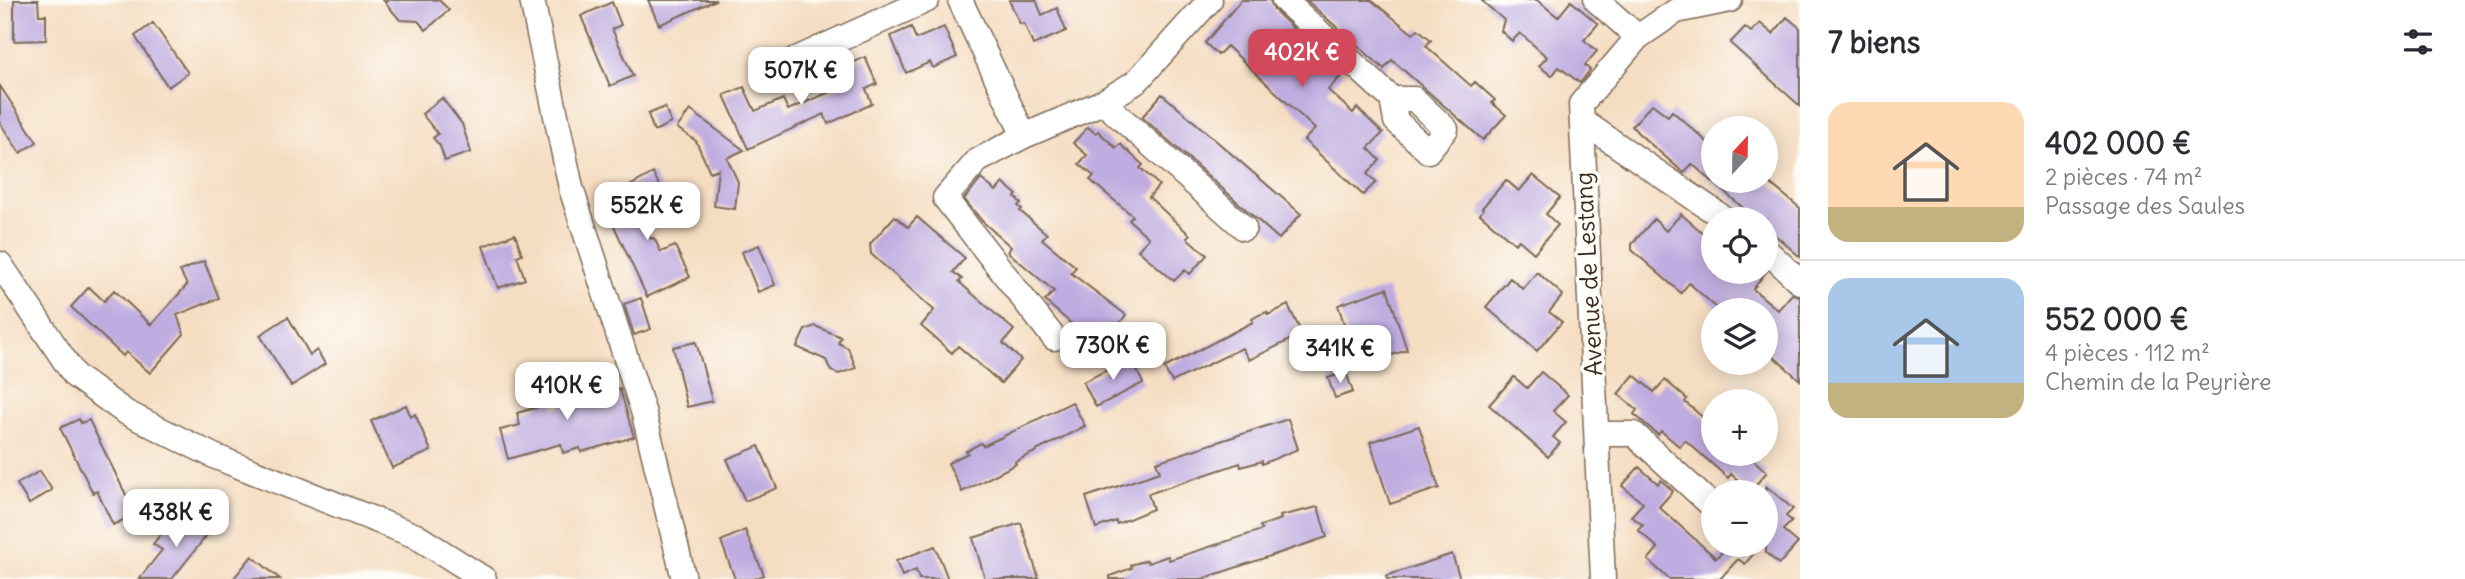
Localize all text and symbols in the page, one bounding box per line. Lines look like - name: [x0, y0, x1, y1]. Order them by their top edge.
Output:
- text: 7 biens: [1828, 23, 1920, 61]
- icon: filters: [2399, 23, 2437, 61]
- pin: 402K €: [1245, 29, 1359, 89]
- text: 402K €: [1264, 37, 1340, 66]
- pin: 507K €: [744, 48, 858, 107]
- text: 507K €: [764, 55, 838, 84]
- north arrow: [1701, 116, 1778, 192]
- map controls: [1701, 116, 1778, 557]
- text: 402 000 €: [2045, 124, 2191, 162]
- icon: home: [1884, 130, 1968, 214]
- text: 2 pièces · 74 m²: [2045, 162, 2202, 191]
- street label: Avenue de Lestang: [1568, 171, 1608, 377]
- pin: 552K €: [590, 182, 704, 242]
- text: 552K €: [610, 190, 684, 219]
- text: Passage des Saules: [2045, 191, 2245, 220]
- button: locate: [1701, 207, 1778, 284]
- button: layers: [1701, 298, 1778, 375]
- text: 552 000 €: [2045, 300, 2189, 338]
- icon: home: [1884, 306, 1968, 390]
- pin: 730K €: [1056, 322, 1170, 382]
- pin: 341K €: [1283, 326, 1397, 385]
- text: 730K €: [1076, 330, 1150, 359]
- text: 341K €: [1305, 333, 1375, 362]
- text: 4 pièces · 112 m²: [2045, 338, 2210, 367]
- pin: 410K €: [510, 362, 624, 422]
- text: Chemin de la Peyrière: [2045, 367, 2271, 396]
- text: 410K €: [531, 370, 603, 399]
- button: +: [1701, 389, 1778, 466]
- button: −: [1701, 480, 1778, 557]
- pin: 438K €: [119, 490, 233, 549]
- text: 438K €: [139, 497, 213, 526]

